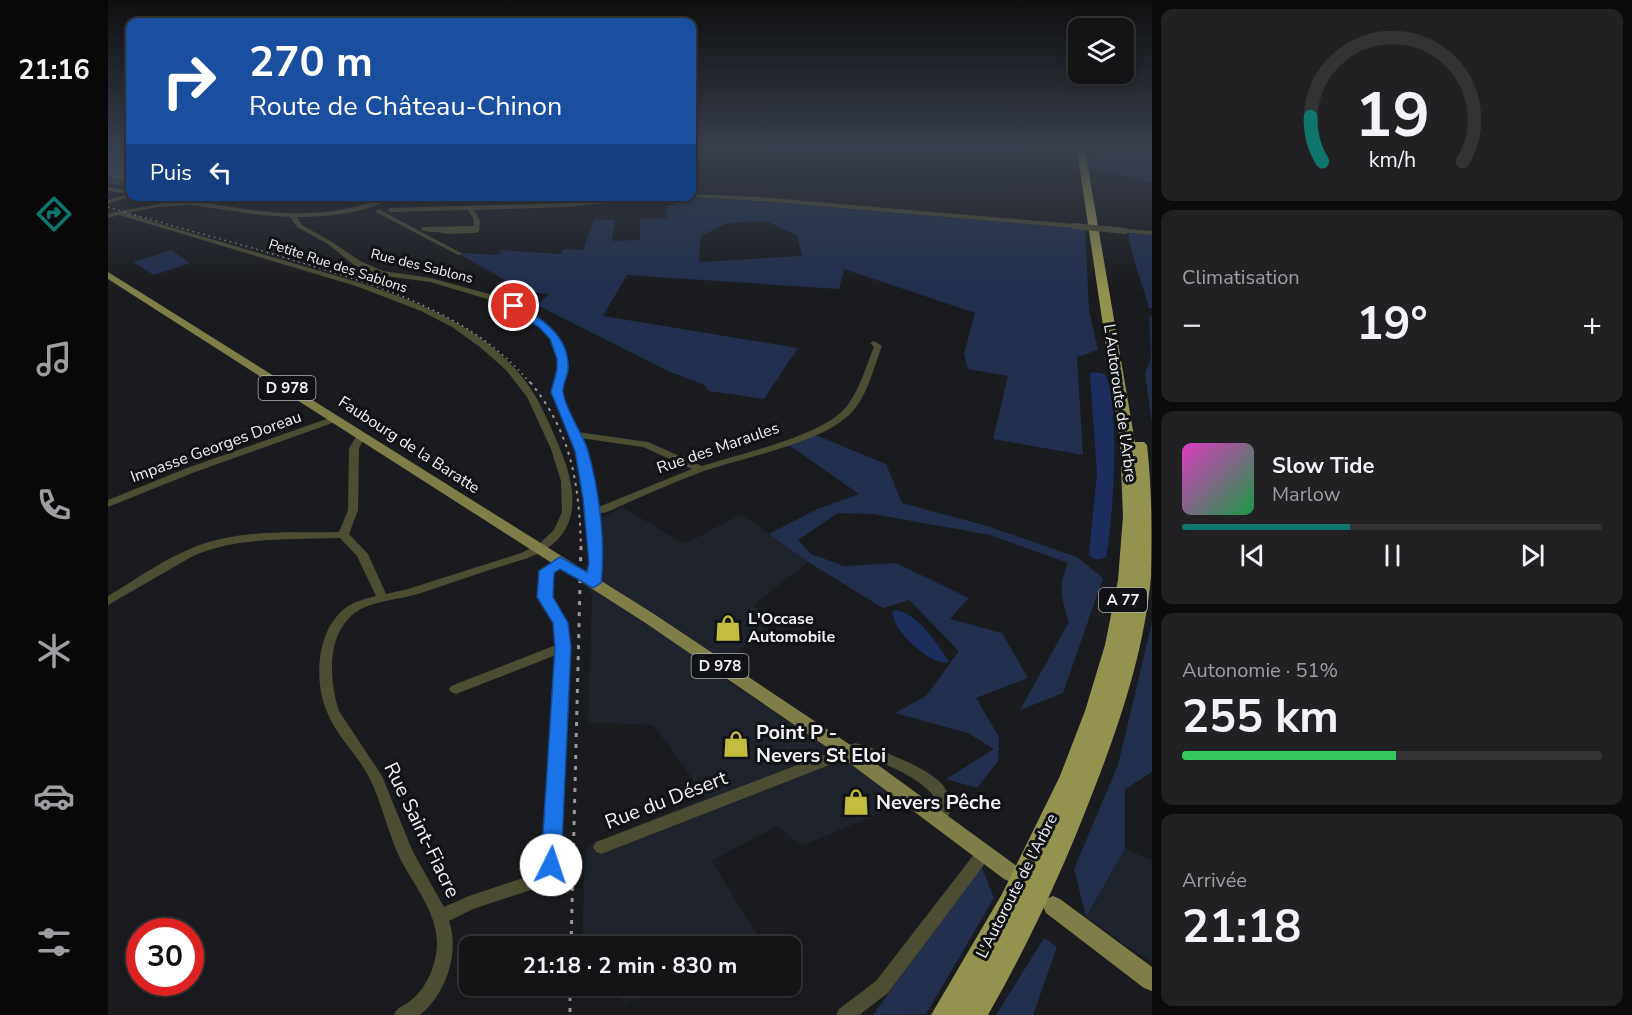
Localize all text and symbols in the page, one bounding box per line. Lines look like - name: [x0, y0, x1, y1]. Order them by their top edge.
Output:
- map controls: [1068, 18, 1134, 84]
- button: layers: [1068, 18, 1134, 84]
- text: 270 m: [249, 34, 373, 91]
- icon: right: [150, 42, 228, 120]
- text: 21:16: [18, 52, 90, 89]
- text: 19: [1355, 73, 1429, 158]
- text: Route de Château-Chinon: [249, 88, 562, 125]
- text: km/h: [1368, 145, 1416, 175]
- icon: left: [204, 156, 237, 189]
- text: Puis: [150, 158, 192, 188]
- icon: directions: [33, 193, 75, 235]
- street label: Petite Rue des Sablons: [266, 235, 410, 298]
- street label: Rue des Sablons: [369, 244, 475, 288]
- text: Climatisation: [1182, 264, 1300, 291]
- pin: [488, 280, 539, 331]
- icon: arrive: [497, 289, 530, 322]
- text: 19°: [1356, 294, 1428, 355]
- text: −: [1182, 302, 1202, 347]
- text: +: [1582, 302, 1602, 347]
- street label: L'Autoroute de l'Arbre: [1098, 323, 1142, 483]
- icon: music: [33, 338, 75, 380]
- road number: D 978: [258, 376, 315, 400]
- street label: Faubourg de la Baratte: [334, 391, 484, 499]
- street label: Impasse Georges Doreau: [128, 406, 304, 488]
- street label: Rue des Maraules: [654, 417, 782, 479]
- text: Slow Tide: [1272, 451, 1374, 481]
- text: Marlow: [1272, 481, 1340, 508]
- icon: phone: [33, 484, 75, 526]
- icon: previous: [1236, 539, 1269, 572]
- icon: pause: [1376, 539, 1409, 572]
- icon: next: [1516, 539, 1549, 572]
- road number: A 77: [1099, 588, 1147, 612]
- place label: L'Occase Automobile: [748, 608, 835, 648]
- shop icon: L'Occase Automobile: [713, 613, 743, 643]
- icon: climate: [33, 630, 75, 672]
- road number: D 978: [692, 654, 748, 678]
- text: Autonomie · 51%: [1182, 657, 1338, 684]
- text: 255 km: [1182, 687, 1339, 748]
- place label: Point P - Nevers St Eloi: [756, 719, 886, 769]
- shop icon: Point P - Nevers St Eloi: [721, 729, 751, 759]
- street label: Rue Saint-Fiacre: [377, 758, 467, 902]
- street label: Rue du Désert: [601, 764, 732, 836]
- icon: car: [33, 775, 75, 817]
- shop icon: Nevers Pêche: [841, 787, 871, 817]
- place label: Nevers Pêche: [876, 789, 1001, 816]
- street label: L'Autoroute de l'Arbre: [971, 810, 1063, 962]
- position arrow: [519, 833, 583, 897]
- text: Arrivée: [1182, 867, 1247, 894]
- text: 21:18: [1182, 897, 1301, 958]
- speed limit sign: 30: [126, 918, 204, 996]
- icon: filters: [33, 921, 75, 963]
- text: 21:18 · 2 min · 830 m: [523, 951, 737, 981]

